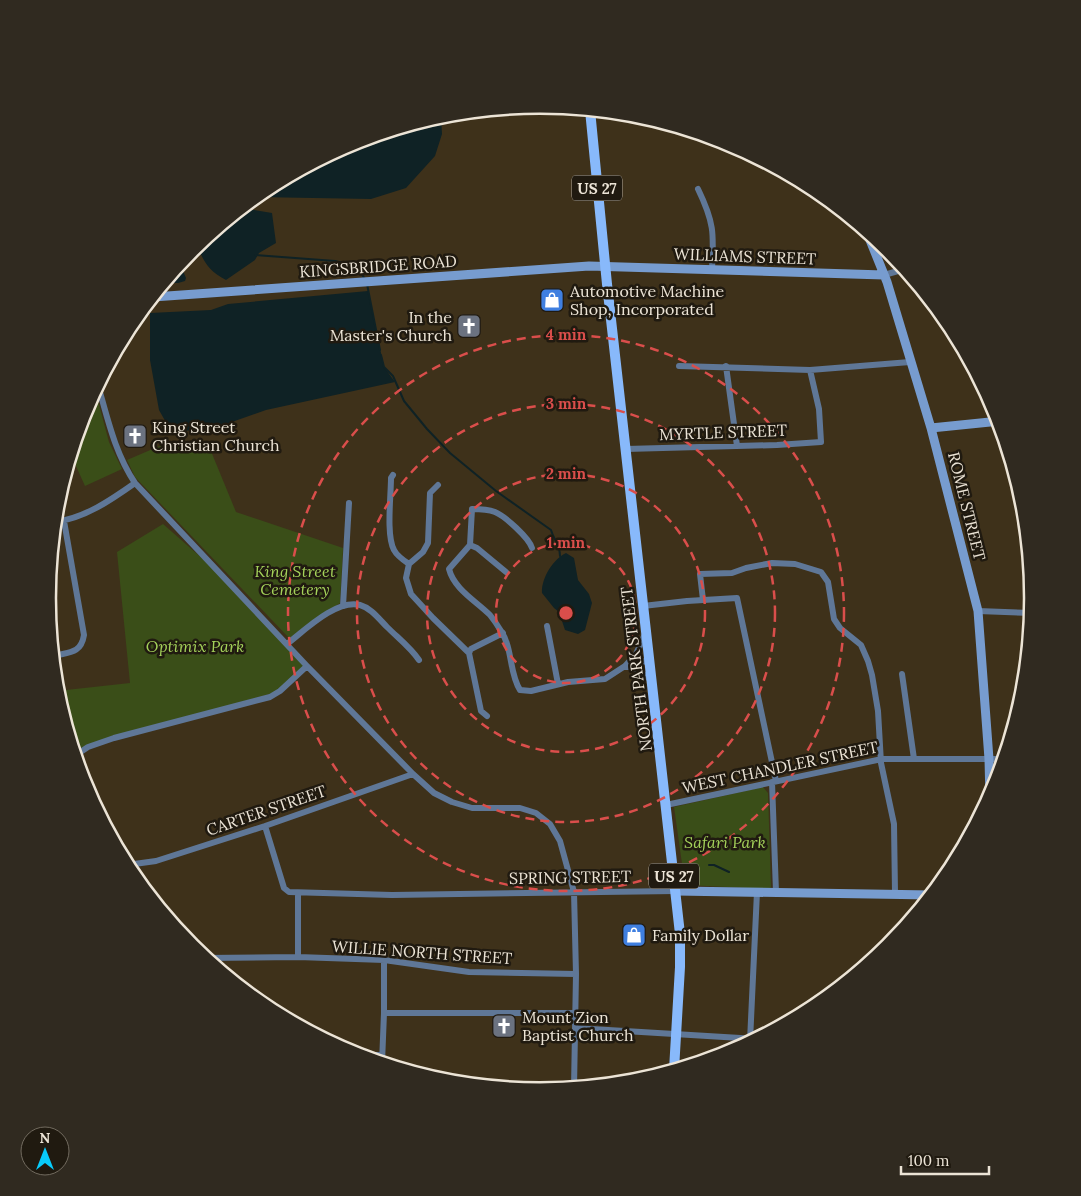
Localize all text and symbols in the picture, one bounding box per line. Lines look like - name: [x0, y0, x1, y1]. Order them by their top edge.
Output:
- road number: US 27: [572, 176, 622, 200]
- street label: WILLIAMS STREET: [673, 244, 817, 268]
- street label: KINGSBRIDGE ROAD: [299, 251, 457, 281]
- place label: Automotive Machine Shop, Incorporated: [569, 281, 725, 319]
- shop icon: Automotive Machine Shop, Incorporated: [539, 287, 565, 313]
- place label: In the Master's Church: [330, 307, 452, 345]
- church icon: In the Master's Church: [456, 313, 482, 339]
- text: 4 min: [546, 325, 587, 344]
- text: 3 min: [546, 394, 587, 413]
- place label: King Street Christian Church: [152, 417, 280, 455]
- street label: MYRTLE STREET: [659, 420, 787, 444]
- church icon: King Street Christian Church: [122, 423, 148, 449]
- street label: ROME STREET: [944, 450, 990, 562]
- text: 2 min: [546, 464, 587, 483]
- text: 1 min: [547, 533, 586, 552]
- park label: King Street Cemetery: [255, 561, 336, 599]
- street label: NORTH PARK STREET: [616, 586, 656, 752]
- centre of rings: [557, 604, 575, 622]
- park label: Optimix Park: [146, 636, 244, 656]
- street label: WEST CHANDLER STREET: [680, 736, 880, 798]
- street label: CARTER STREET: [204, 780, 328, 840]
- park label: Safari Park: [684, 832, 766, 852]
- road number: US 27: [649, 864, 699, 888]
- street label: SPRING STREET: [509, 866, 631, 888]
- shop icon: Family Dollar: [621, 922, 647, 948]
- place label: Family Dollar: [652, 925, 749, 945]
- street label: WILLIE NORTH STREET: [331, 936, 513, 968]
- place label: Mount Zion Baptist Church: [522, 1007, 634, 1045]
- church icon: Mount Zion Baptist Church: [491, 1013, 517, 1039]
- north arrow: [20, 1126, 70, 1176]
- text: N: [40, 1129, 51, 1147]
- scale bar: [901, 1144, 988, 1176]
- text: 100 m: [908, 1151, 949, 1170]

